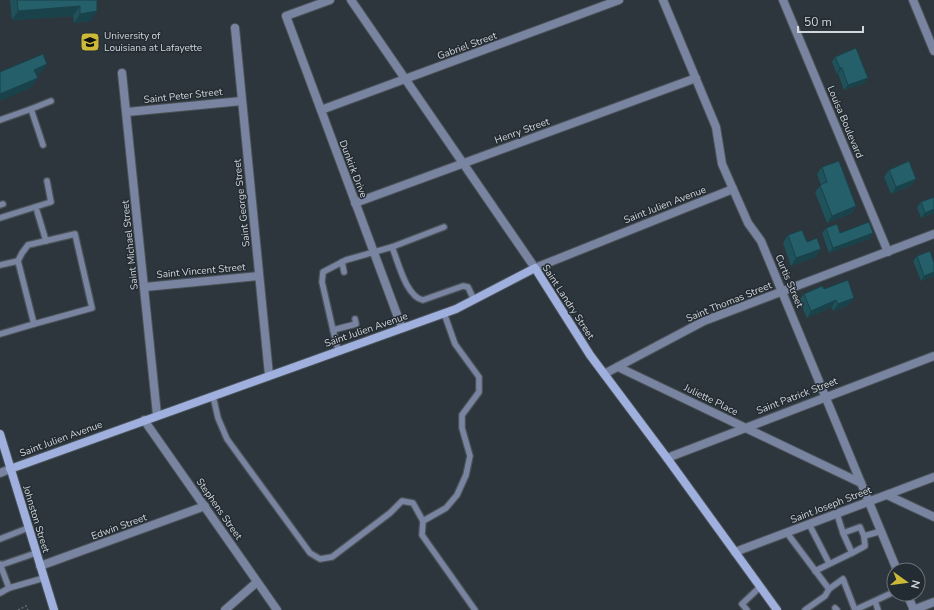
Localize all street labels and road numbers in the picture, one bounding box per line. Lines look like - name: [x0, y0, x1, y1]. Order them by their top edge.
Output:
- street label: Gabriel Street: [435, 29, 499, 63]
- street label: Louisa Boulevard: [823, 84, 867, 160]
- street label: Saint Peter Street: [143, 85, 224, 107]
- street label: Henry Street: [493, 114, 552, 147]
- street label: Dunkirk Drive: [336, 138, 370, 200]
- street label: Saint George Street: [230, 158, 254, 248]
- street label: Saint Julien Avenue: [622, 183, 708, 227]
- street label: Saint Michael Street: [118, 199, 142, 291]
- street label: Curtis Street: [772, 252, 807, 310]
- street label: Saint Vincent Street: [156, 260, 247, 282]
- street label: Saint Landry Street: [539, 262, 598, 343]
- street label: Saint Thomas Street: [684, 278, 774, 326]
- street label: Saint Julien Avenue: [322, 309, 410, 351]
- street label: Saint Patrick Street: [754, 374, 840, 418]
- street label: Juliette Place: [681, 380, 740, 419]
- street label: Saint Julien Avenue: [18, 417, 104, 461]
- street label: Stephens Street: [193, 475, 246, 543]
- street label: Johnston Street: [19, 483, 53, 555]
- street label: Saint Joseph Street: [788, 483, 874, 527]
- street label: Edwin Street: [89, 510, 149, 543]

